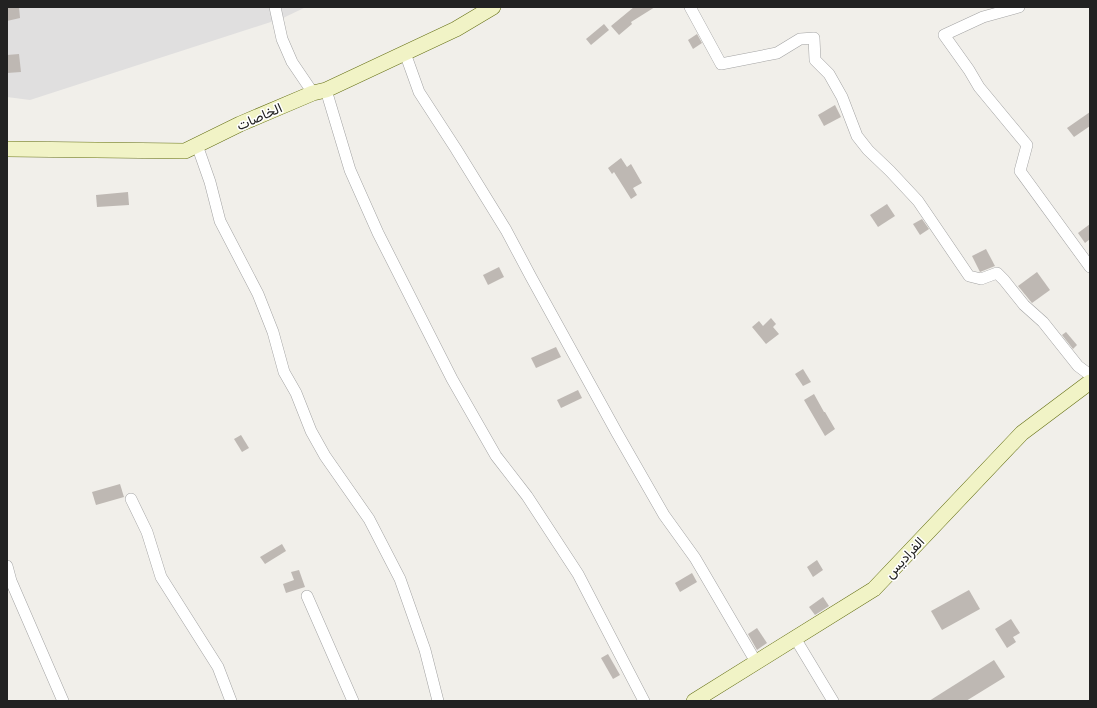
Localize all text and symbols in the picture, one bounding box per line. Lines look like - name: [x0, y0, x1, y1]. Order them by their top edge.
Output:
- street label: الخاصات: [234, 98, 284, 134]
- street label: الفراديس: [881, 533, 928, 582]

